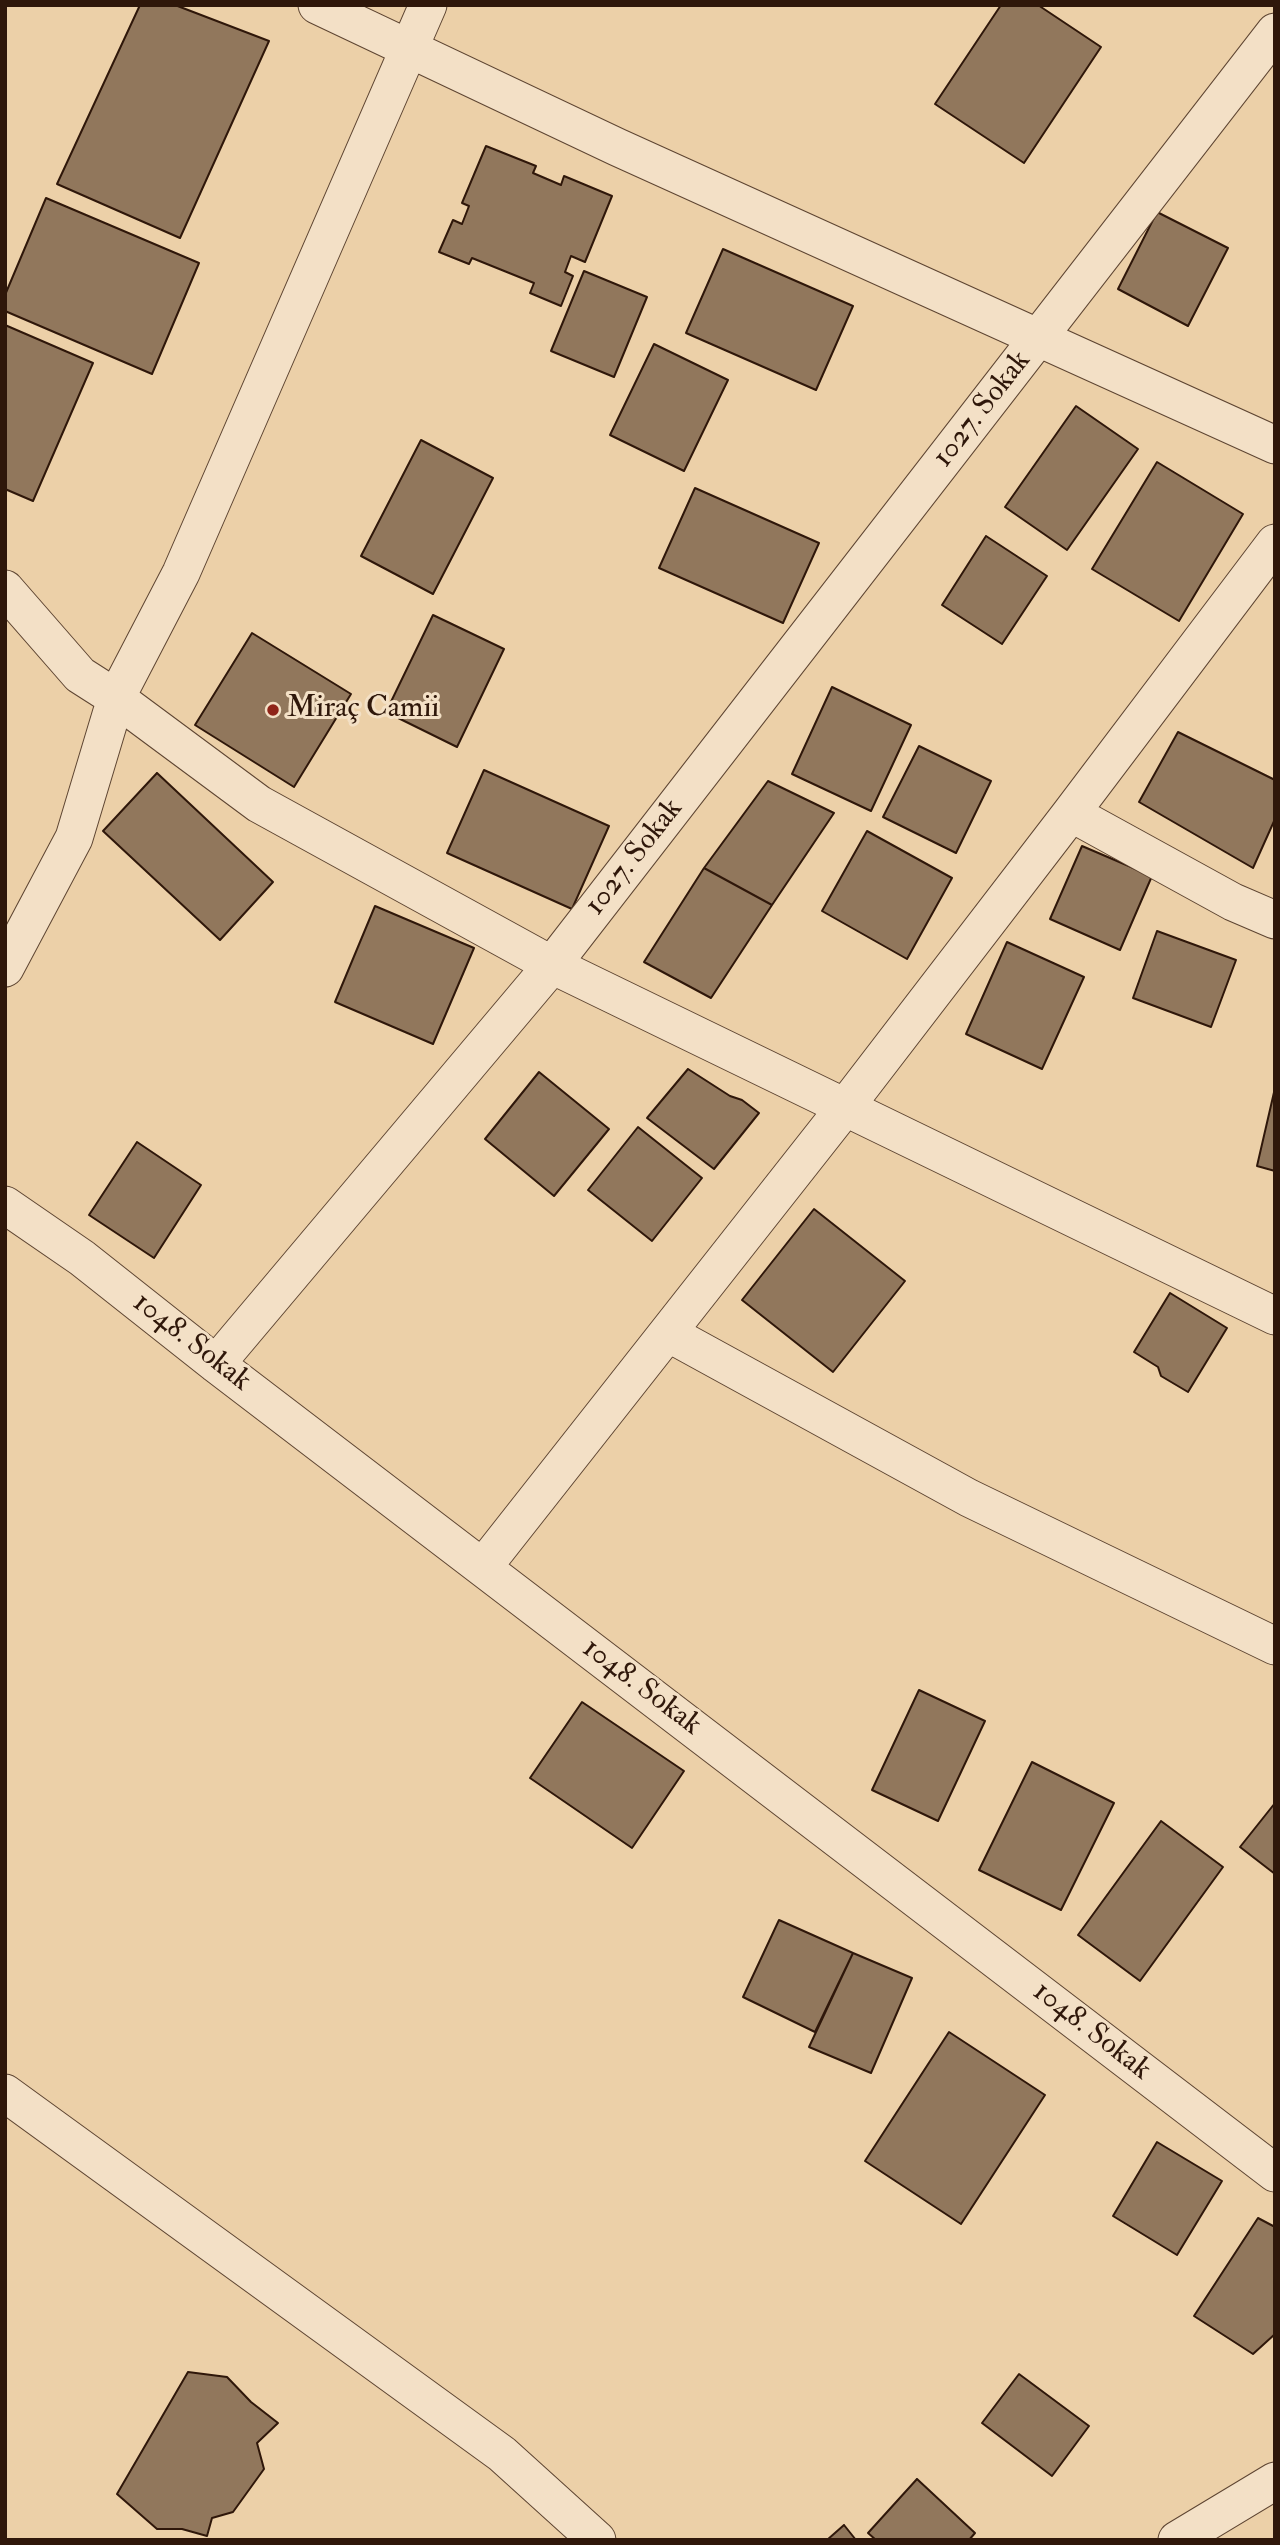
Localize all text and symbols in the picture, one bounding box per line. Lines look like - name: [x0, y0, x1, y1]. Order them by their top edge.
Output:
- street label: 1027. Sokak: [926, 345, 1040, 475]
- place label: Miraç Camii: [287, 692, 439, 728]
- marker: Miraç Camii: [265, 702, 281, 718]
- street label: 1027. Sokak: [578, 793, 692, 923]
- street label: 1048. Sokak: [125, 1286, 257, 1400]
- street label: 1048. Sokak: [574, 1631, 708, 1745]
- street label: 1048. Sokak: [1025, 1975, 1157, 2089]

